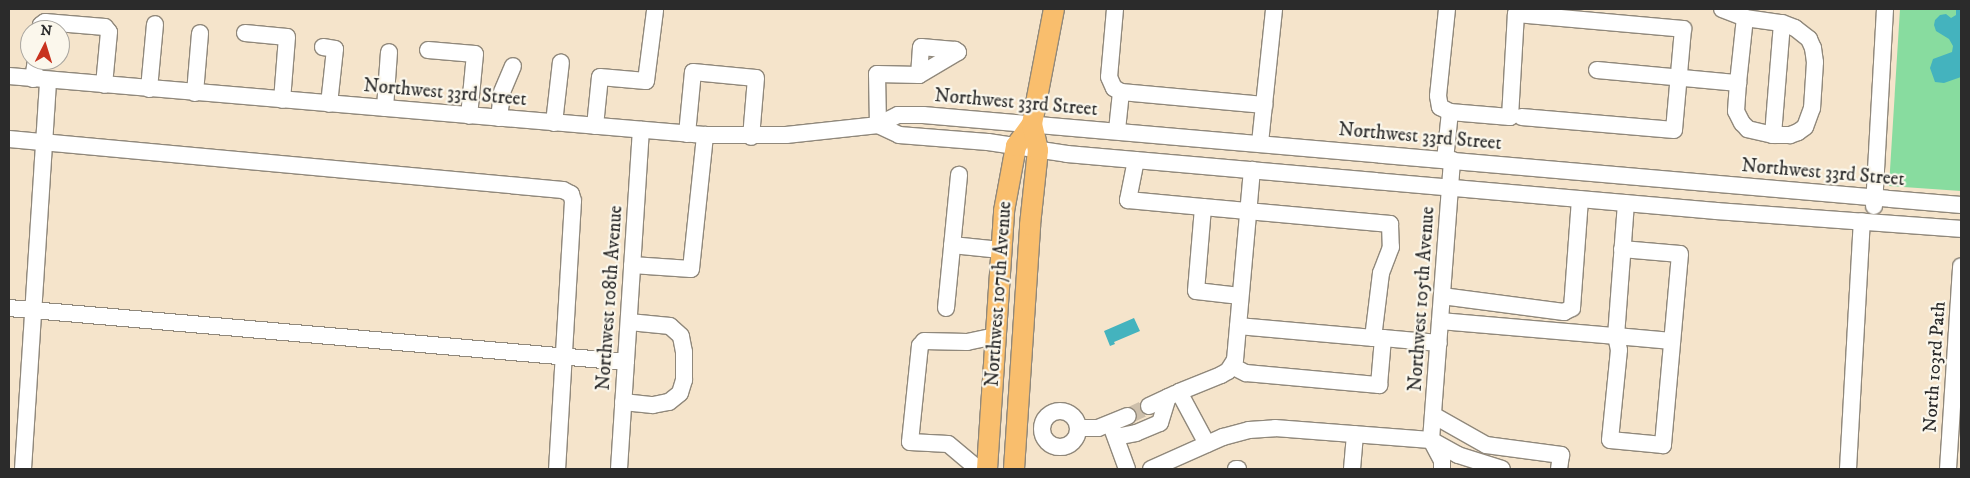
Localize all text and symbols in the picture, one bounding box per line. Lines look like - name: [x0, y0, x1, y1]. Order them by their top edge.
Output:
- north arrow: [20, 20, 70, 70]
- text: N: [40, 22, 53, 41]
- street label: Northwest 33rd Street: [363, 75, 527, 111]
- street label: Northwest 33rd Street: [934, 85, 1098, 121]
- street label: Northwest 33rd Street: [1338, 119, 1502, 155]
- street label: Northwest 33rd Street: [1741, 155, 1905, 191]
- street label: Northwest 107th Avenue: [981, 200, 1017, 388]
- street label: Northwest 108th Avenue: [592, 205, 628, 391]
- street label: Northwest 105th Avenue: [1404, 206, 1440, 392]
- street label: North 103rd Path: [1919, 301, 1951, 433]

